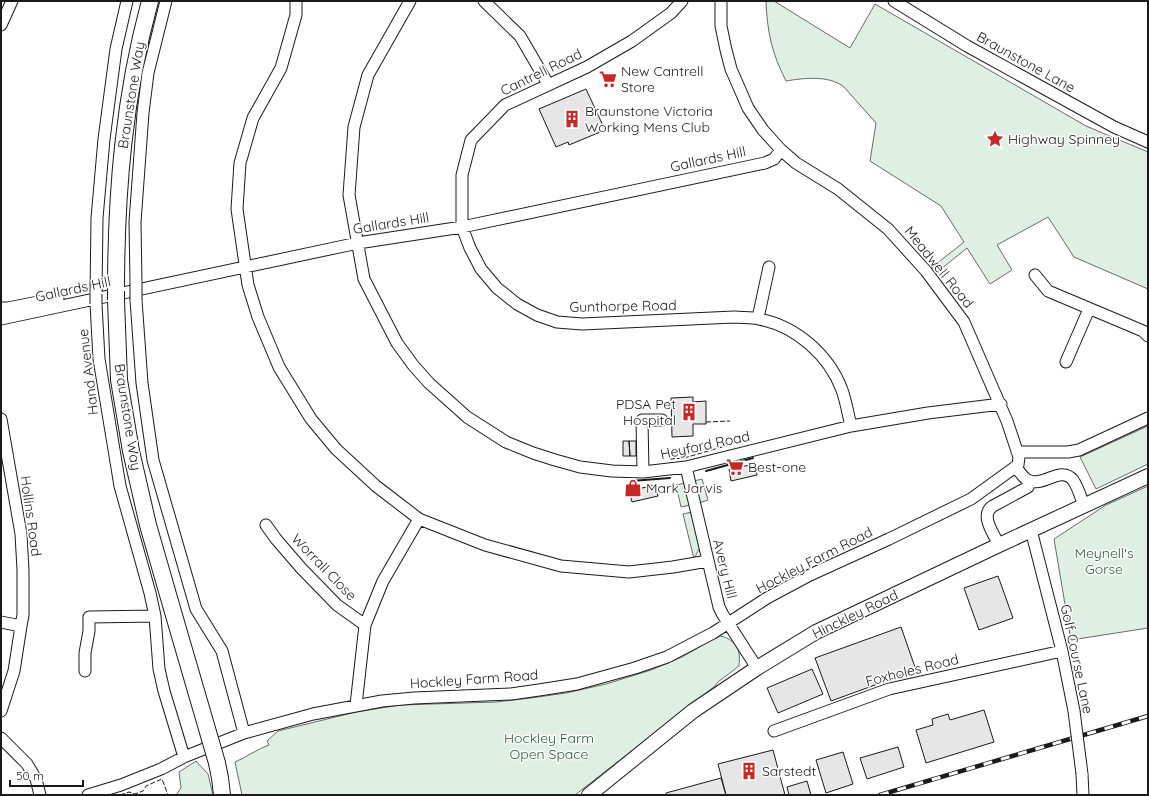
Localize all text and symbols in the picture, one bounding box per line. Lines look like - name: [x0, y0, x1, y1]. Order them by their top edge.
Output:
- street label: Braunstone Lane: [973, 27, 1079, 97]
- street label: Braunstone Way: [114, 40, 148, 150]
- street label: Cantrell Road: [497, 45, 585, 99]
- place label: New Cantrell Store: [621, 62, 703, 96]
- supermarket icon: New Cantrell Store: [598, 69, 618, 89]
- place label: Braunstone Victoria Working Mens Club: [585, 102, 713, 136]
- building icon: Braunstone Victoria Working Mens Club: [562, 109, 582, 129]
- place icon: Highway Spinney: [985, 129, 1005, 149]
- place label: Highway Spinney: [1008, 130, 1120, 148]
- street label: Gallards Hill: [669, 142, 747, 176]
- street label: Gallards Hill: [352, 208, 430, 238]
- street label: Meadwell Road: [901, 222, 977, 312]
- street label: Gallards Hill: [34, 272, 112, 306]
- street label: Gunthorpe Road: [569, 296, 677, 316]
- street label: Hand Avenue: [74, 328, 102, 416]
- street label: Braunstone Way: [111, 362, 145, 472]
- place label: PDSA Pet Hospital: [616, 395, 676, 429]
- building icon: PDSA Pet Hospital: [679, 402, 699, 422]
- street label: Heyford Road: [659, 427, 751, 463]
- supermarket icon: Best-one: [725, 457, 745, 477]
- place label: Best-one: [748, 458, 806, 476]
- street label: Hollins Road: [16, 475, 46, 557]
- shop icon: Mark Jarvis: [623, 478, 643, 498]
- place label: Mark Jarvis: [646, 479, 722, 497]
- street label: Hockley Farm Road: [753, 523, 875, 597]
- street label: Worrall Close: [288, 530, 360, 604]
- street label: Avery Hill: [709, 537, 741, 601]
- park label: Meynell's Gorse: [1074, 544, 1134, 578]
- street label: Hinckley Road: [809, 585, 901, 643]
- street label: Golf Course Lane: [1057, 603, 1097, 715]
- street label: Foxholes Road: [864, 650, 960, 690]
- street label: Hockley Farm Road: [409, 666, 539, 692]
- park label: Hockley Farm Open Space: [504, 729, 594, 763]
- building icon: Sarstedt: [739, 761, 759, 781]
- scale bar: [10, 762, 83, 788]
- place label: Sarstedt: [762, 762, 816, 780]
- text: 50 m: [16, 768, 44, 783]

